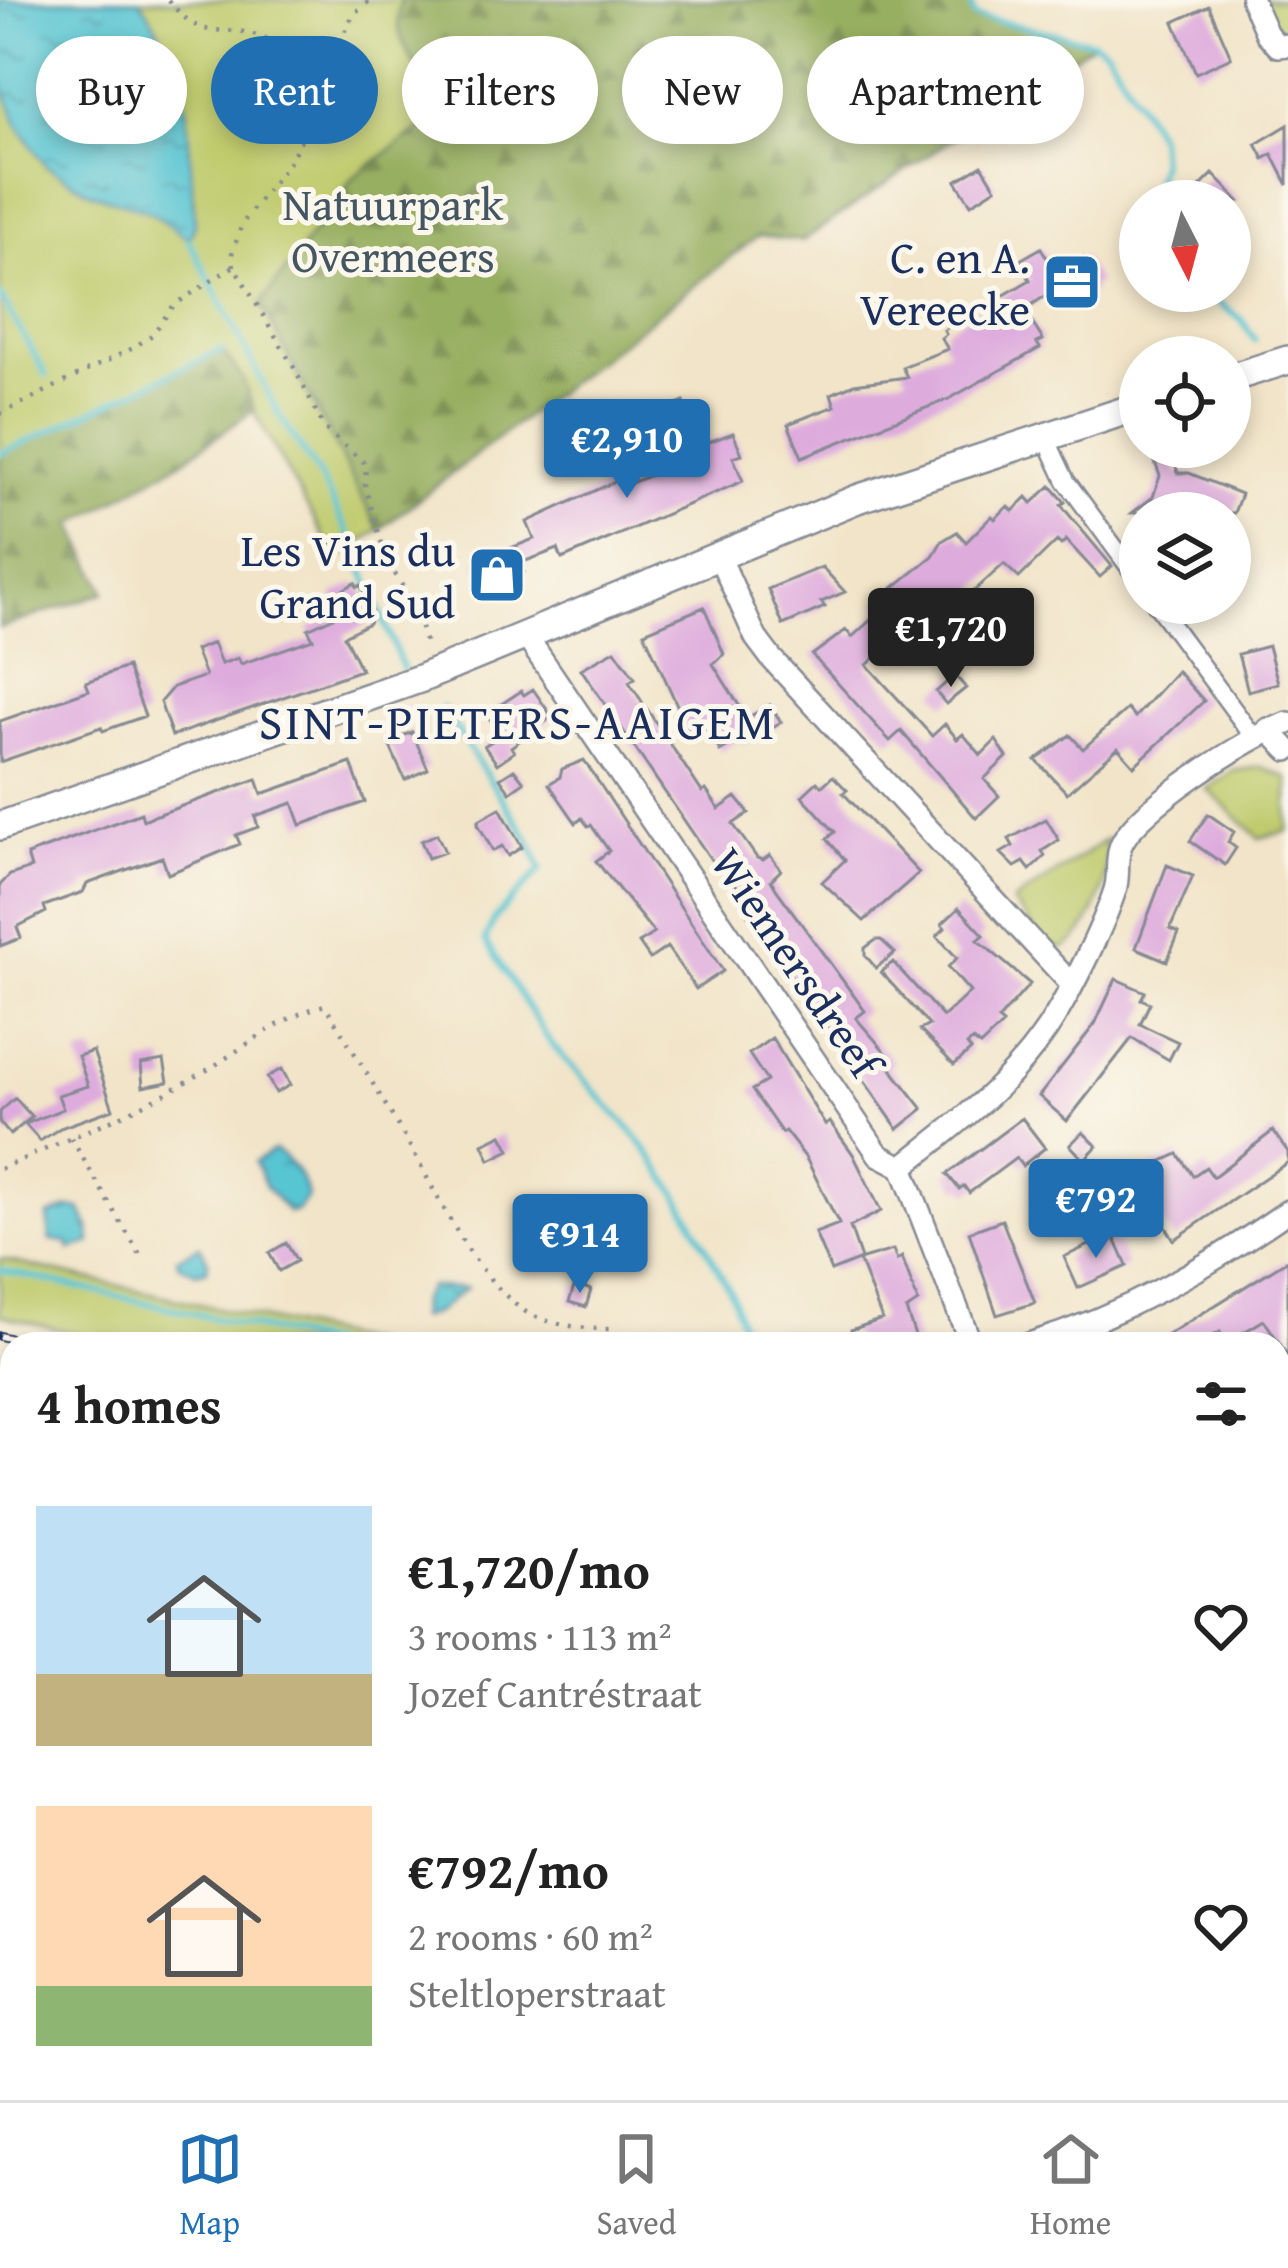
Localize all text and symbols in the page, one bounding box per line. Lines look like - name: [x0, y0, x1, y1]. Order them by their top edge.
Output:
- chip: Buy: [36, 36, 187, 144]
- chip: Rent: [211, 36, 378, 144]
- chip: Filters: [402, 36, 598, 144]
- chip: New: [622, 36, 783, 144]
- chip: Apartment: [807, 36, 1084, 144]
- park label: Natuurpark Overmeers: [283, 171, 504, 288]
- north arrow: [1119, 180, 1251, 312]
- map controls: [1119, 180, 1251, 624]
- place label: C. en A. Vereecke: [860, 224, 1030, 341]
- office icon: C. en A. Vereecke: [1041, 251, 1103, 313]
- button: locate: [1119, 336, 1251, 468]
- pin: €2,910: [529, 399, 725, 501]
- text: €2,910: [571, 409, 683, 466]
- button: layers: [1119, 492, 1251, 624]
- place label: Les Vins du Grand Sud: [241, 517, 456, 634]
- shop icon: Les Vins du Grand Sud: [466, 544, 528, 606]
- pin: €1,720: [853, 588, 1049, 690]
- text: €1,720: [895, 598, 1007, 655]
- district label: SINT-PIETERS-AAIGEM: [259, 686, 777, 757]
- street label: Wiemersdreef: [696, 834, 901, 1094]
- pin: €792: [1025, 1159, 1167, 1261]
- text: €792: [1056, 1169, 1136, 1226]
- pin: €914: [509, 1194, 651, 1296]
- text: €914: [540, 1204, 620, 1261]
- text: 4 homes: [36, 1367, 222, 1442]
- icon: filters: [1188, 1371, 1254, 1437]
- text: €1,720/mo: [408, 1532, 650, 1607]
- icon: home: [132, 1554, 276, 1698]
- icon: heart: [1188, 1593, 1254, 1659]
- text: 3 rooms · 113 m²: [408, 1607, 672, 1664]
- text: Jozef Cantréstraat: [408, 1664, 702, 1721]
- text: €792/mo: [408, 1832, 609, 1907]
- icon: home: [132, 1854, 276, 1998]
- icon: heart: [1188, 1893, 1254, 1959]
- text: 2 rooms · 60 m²: [408, 1907, 653, 1964]
- text: Steltloperstraat: [408, 1964, 666, 2021]
- tab: Map: [177, 2126, 243, 2246]
- tab: Saved: [596, 2126, 676, 2246]
- tab: Home: [1030, 2126, 1111, 2246]

